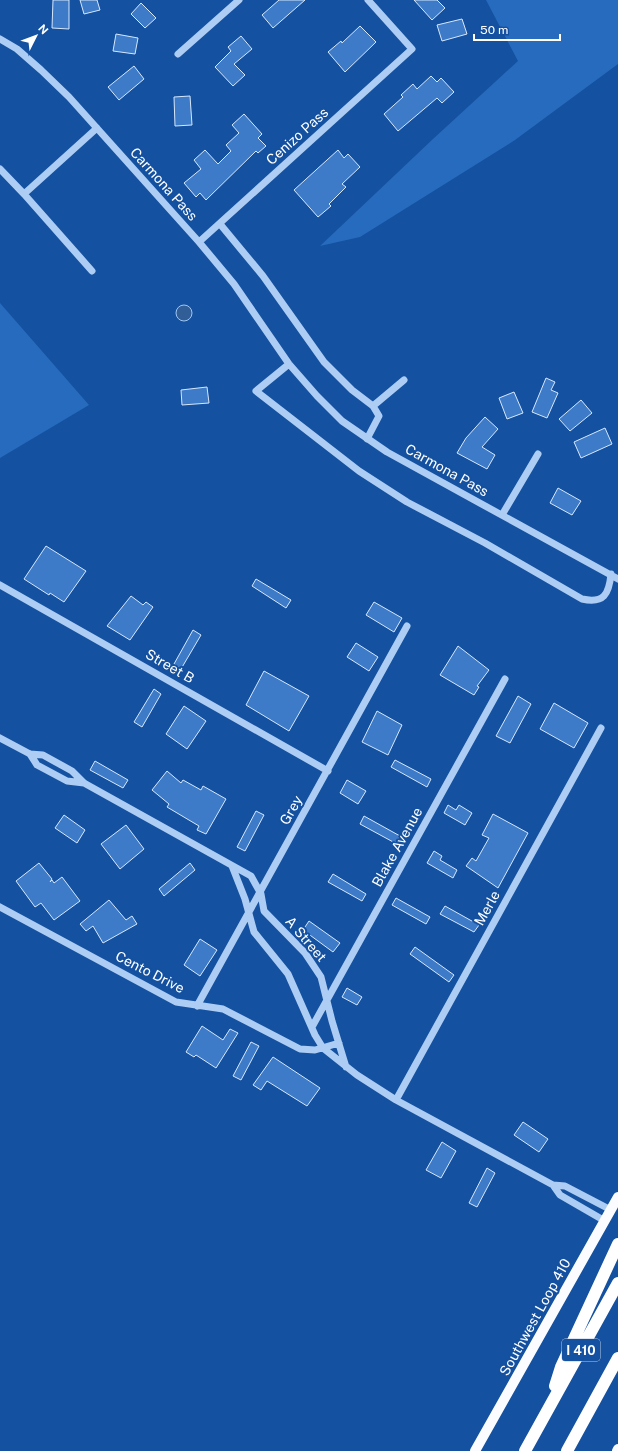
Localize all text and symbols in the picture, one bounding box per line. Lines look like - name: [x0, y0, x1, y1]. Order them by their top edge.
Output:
- north arrow: [16, 16, 56, 56]
- scale bar: [474, 16, 560, 42]
- text: N: [36, 22, 51, 37]
- text: 50 m: [480, 23, 508, 37]
- street label: Cenizo Pass: [263, 104, 331, 168]
- street label: Carmona Pass: [127, 144, 201, 224]
- street label: Carmona Pass: [403, 441, 491, 499]
- street label: Street B: [143, 646, 197, 686]
- street label: Grey: [276, 792, 306, 827]
- street label: Blake Avenue: [369, 805, 425, 889]
- street label: Merle: [471, 888, 503, 928]
- street label: A Street: [282, 913, 330, 965]
- street label: Cento Drive: [113, 948, 187, 996]
- street label: Southwest Loop 410: [496, 1256, 574, 1378]
- road number: I 410: [562, 1339, 600, 1361]

